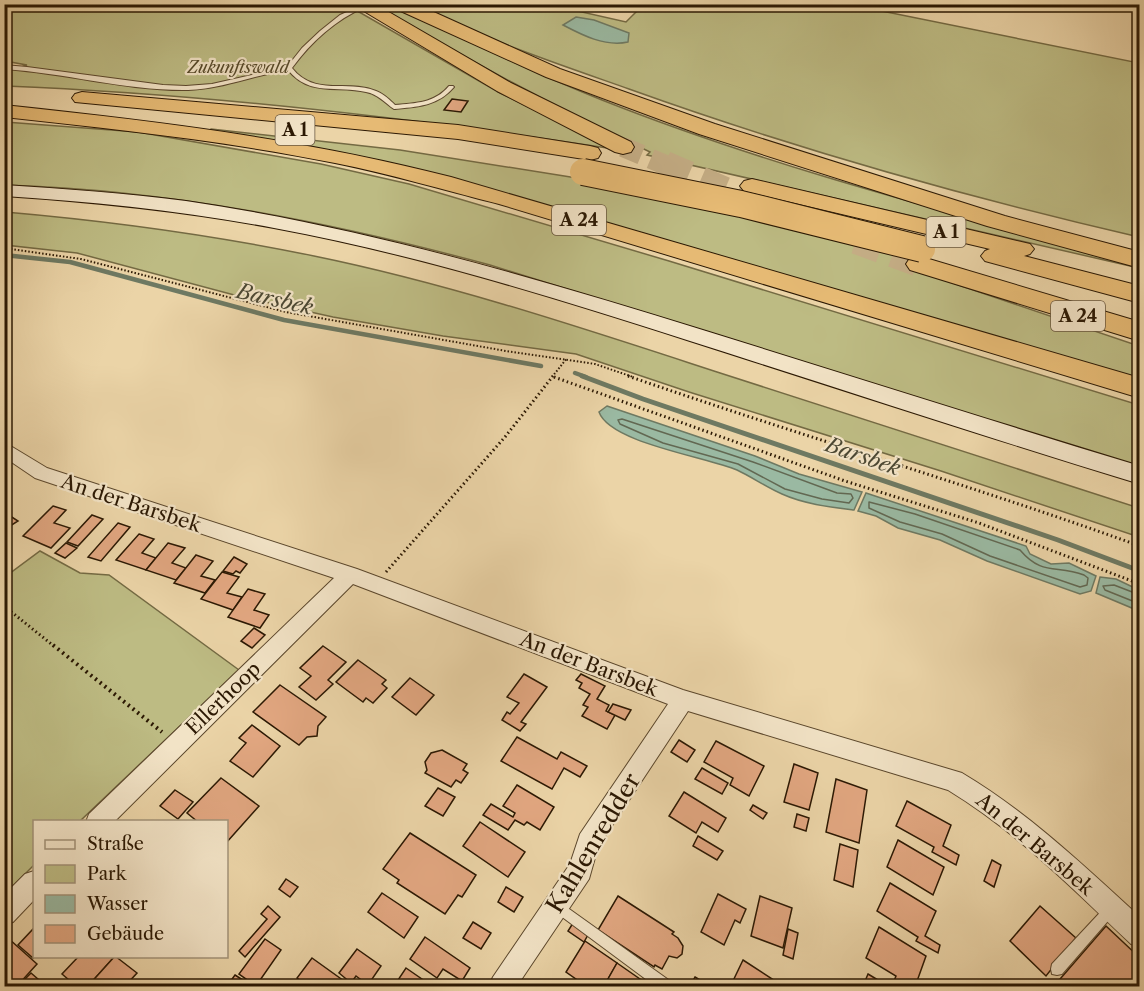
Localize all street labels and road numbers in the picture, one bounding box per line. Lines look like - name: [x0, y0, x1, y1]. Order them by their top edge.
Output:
- road number: A 1: [276, 115, 314, 145]
- road number: A 24: [552, 205, 606, 235]
- road number: A 1: [926, 217, 966, 247]
- road number: A 24: [1051, 301, 1105, 331]
- street label: An der Barsbek: [57, 469, 205, 537]
- street label: An der Barsbek: [516, 626, 663, 702]
- street label: Ellerhoop: [181, 656, 265, 740]
- street label: Kahlenredder: [540, 768, 646, 918]
- street label: An der Barsbek: [971, 787, 1100, 901]

